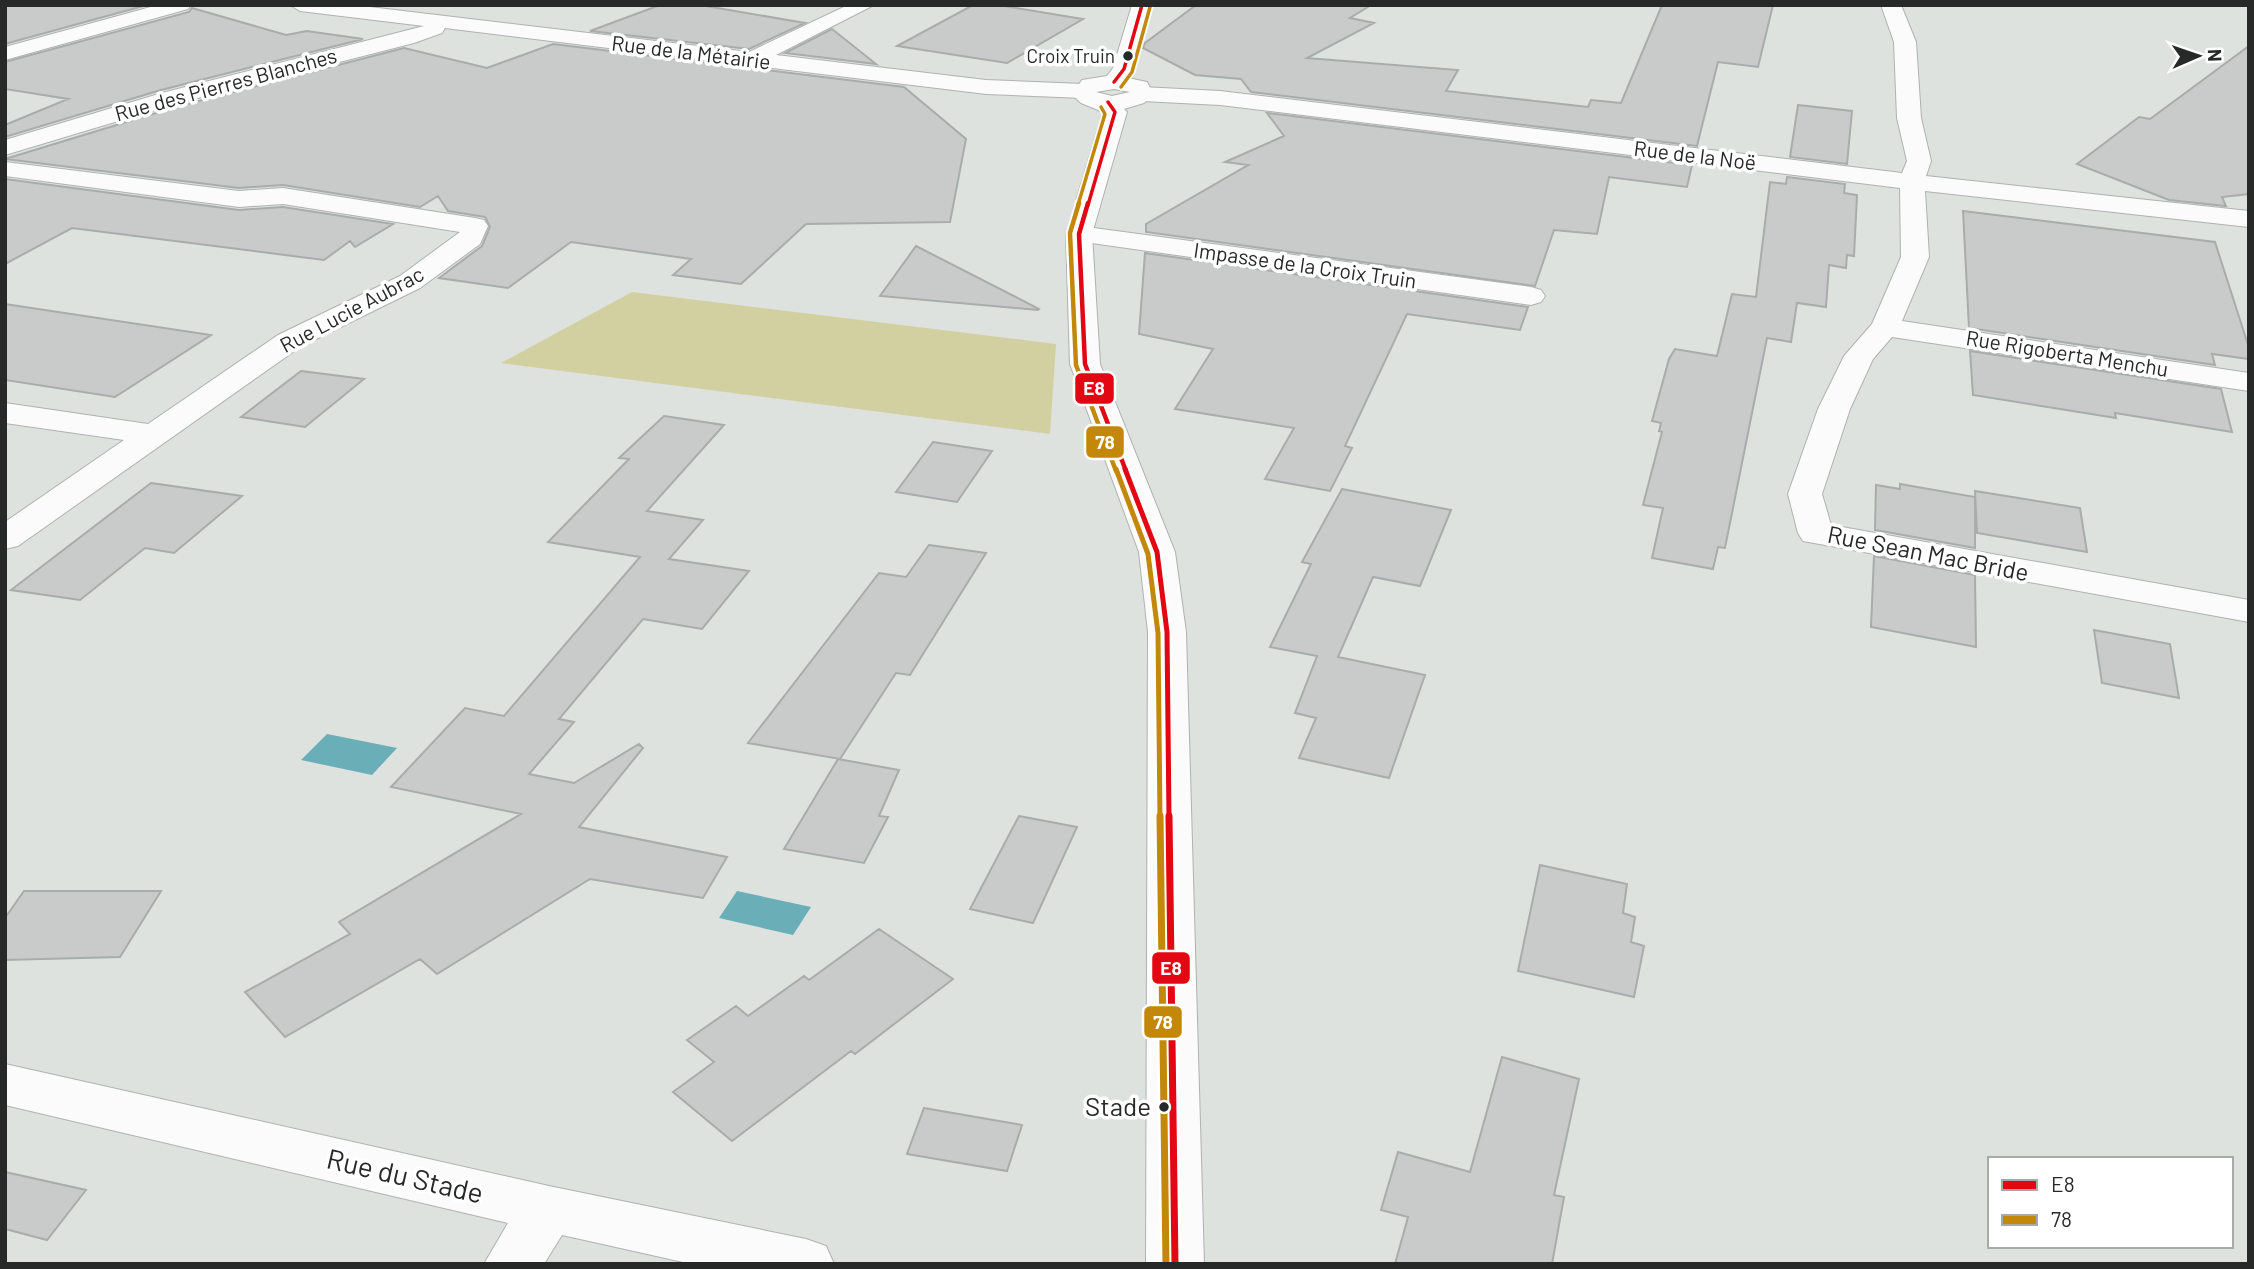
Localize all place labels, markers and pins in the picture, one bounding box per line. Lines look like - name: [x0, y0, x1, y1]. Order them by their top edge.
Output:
- place label: Croix Truin: [1027, 44, 1115, 67]
- marker: Croix Truin: [1121, 49, 1135, 63]
- place label: Stade: [1085, 1090, 1151, 1121]
- marker: Stade: [1157, 1100, 1171, 1114]

